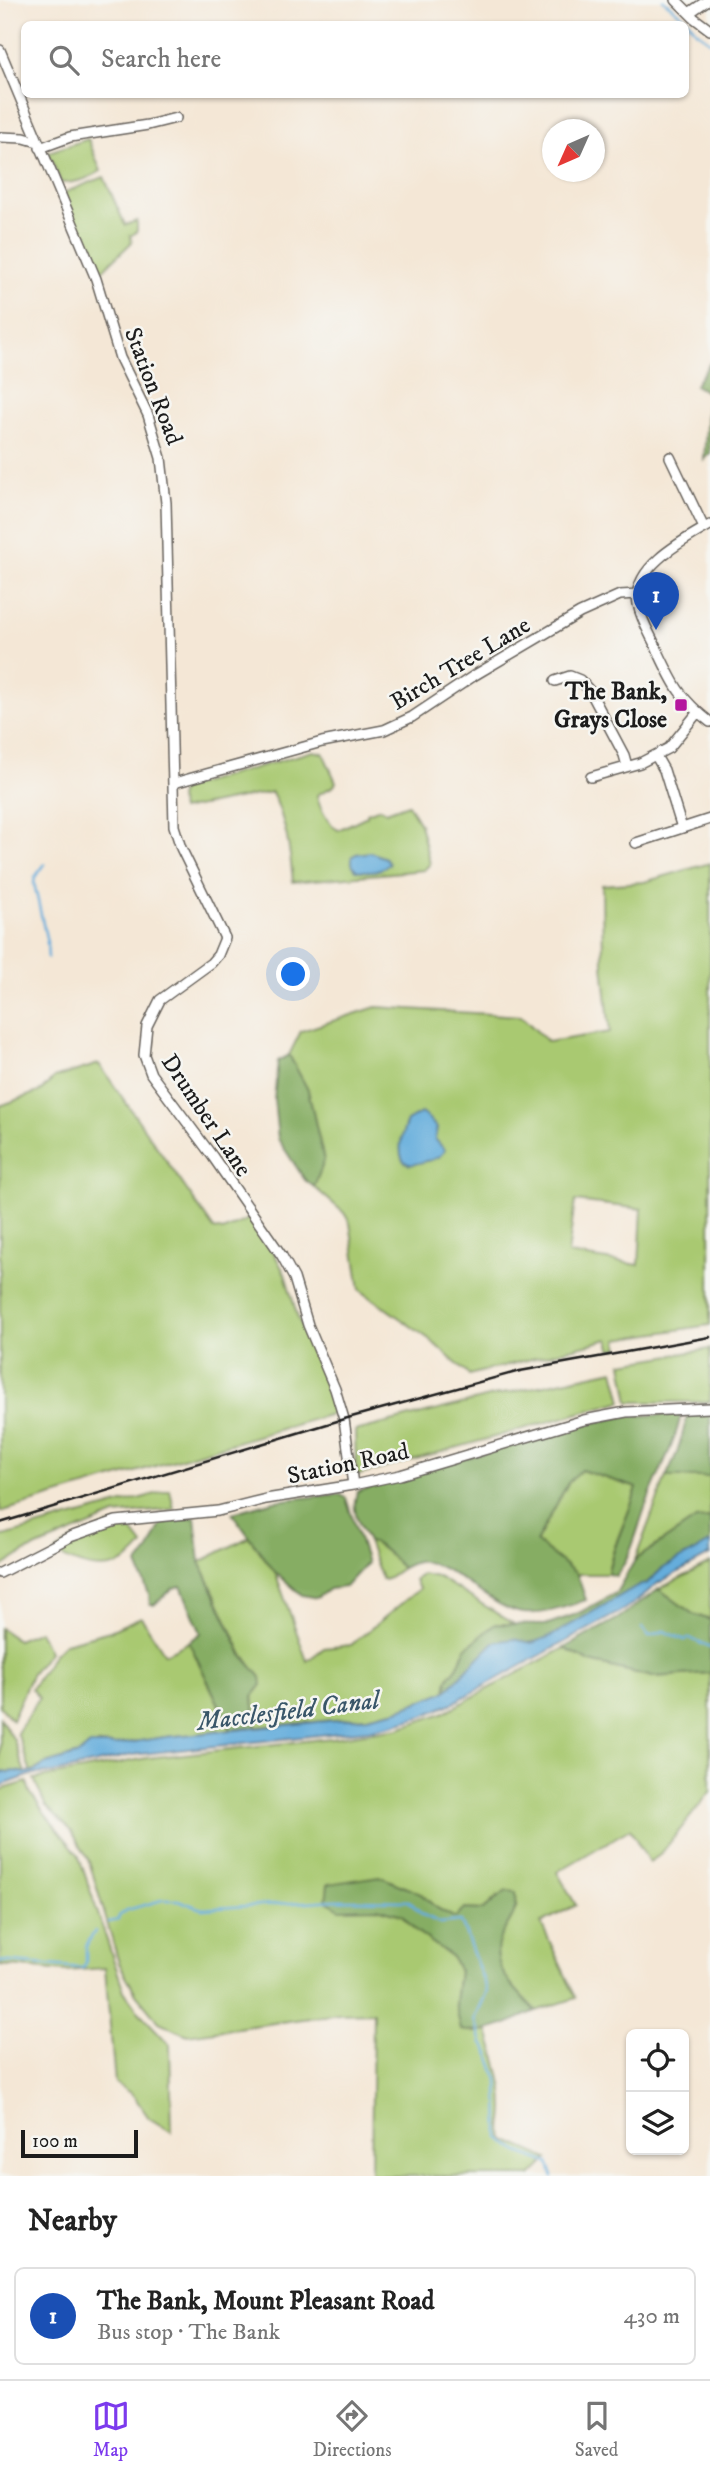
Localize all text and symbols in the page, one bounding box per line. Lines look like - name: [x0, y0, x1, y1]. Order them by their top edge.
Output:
- search box: [21, 21, 689, 98]
- icon: search: [45, 41, 83, 79]
- text: Search here: [101, 43, 221, 76]
- north arrow: [542, 119, 605, 182]
- street label: Station Road: [117, 323, 189, 449]
- pin: 1: [633, 572, 679, 630]
- street label: Birch Tree Lane: [385, 610, 536, 717]
- place label: The Bank, Grays Close: [554, 677, 667, 735]
- marker: The Bank, Grays Close: [673, 697, 689, 713]
- your location: [276, 957, 310, 991]
- street label: Drumber Lane: [154, 1049, 258, 1183]
- street label: Station Road: [285, 1436, 412, 1491]
- water label: Macclesfield Canal: [193, 1684, 384, 1739]
- map controls: [626, 2029, 689, 2155]
- button: locate: [626, 2029, 689, 2092]
- button: layers: [626, 2092, 689, 2155]
- scale bar: [21, 2127, 138, 2159]
- text: 100 m: [32, 2130, 78, 2153]
- text: Nearby: [28, 2203, 117, 2240]
- text: The Bank, Mount Pleasant Road: [97, 2285, 435, 2318]
- text: 1: [49, 2302, 57, 2331]
- text: 430 m: [624, 2302, 680, 2331]
- text: Bus stop · The Bank: [97, 2318, 280, 2347]
- tab: Map: [92, 2397, 130, 2462]
- tab: Directions: [313, 2397, 392, 2462]
- tab: Saved: [575, 2397, 618, 2462]

